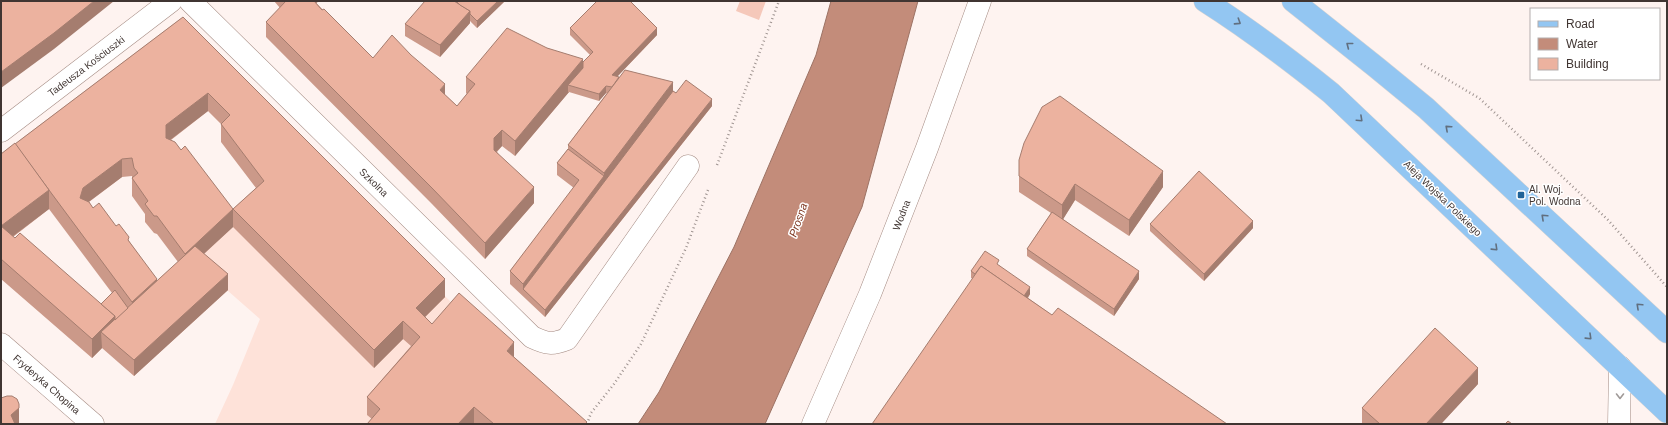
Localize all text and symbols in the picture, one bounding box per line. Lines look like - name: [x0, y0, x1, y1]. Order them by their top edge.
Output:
- legend: [1530, 8, 1660, 80]
- one-way arrow: [1233, 17, 1240, 24]
- text: Road: [1566, 17, 1595, 31]
- street label: Tadeusza Kościuszki: [46, 34, 127, 99]
- text: Water: [1566, 37, 1598, 51]
- one-way arrow: [1346, 42, 1353, 49]
- text: Building: [1566, 57, 1609, 71]
- one-way arrow: [1355, 115, 1363, 122]
- one-way arrow: [1445, 126, 1453, 133]
- street label: Aleja Wojska Polskiego: [1402, 158, 1484, 239]
- street label: Szkolna: [357, 166, 391, 199]
- place label: Al. Woj. Pol. Wodna: [1529, 184, 1581, 207]
- marker: Al. Woj. Pol. Wodna: [1516, 190, 1526, 200]
- street label: Wodna: [891, 198, 912, 232]
- water label: Prosna: [787, 202, 809, 238]
- one-way arrow: [1541, 215, 1548, 222]
- one-way arrow: [1490, 243, 1497, 250]
- one-way arrow: [1636, 303, 1643, 310]
- one-way arrow: [1584, 332, 1591, 339]
- street label: Fryderyka Chopina: [11, 353, 82, 417]
- one-way arrow: [1616, 393, 1624, 399]

